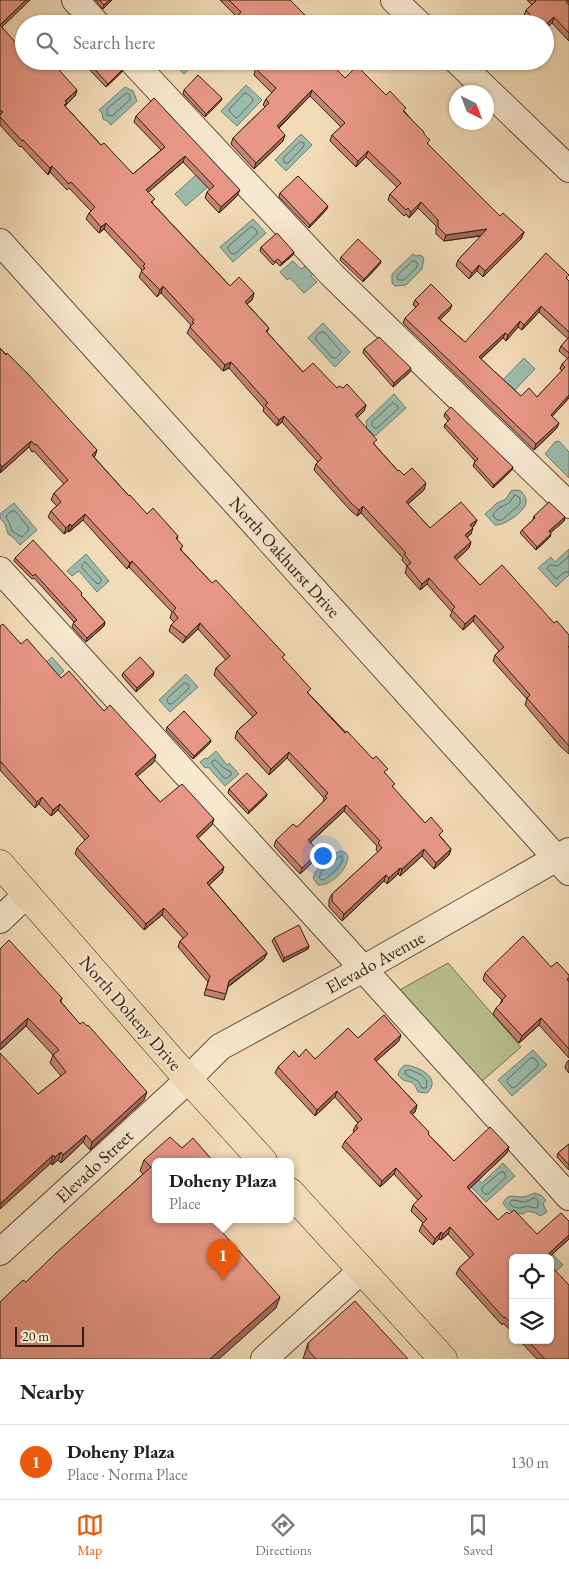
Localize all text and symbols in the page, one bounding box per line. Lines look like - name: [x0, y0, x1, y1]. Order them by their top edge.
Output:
- search box: [15, 15, 554, 70]
- icon: search: [33, 29, 61, 57]
- text: Search here: [73, 30, 155, 55]
- north arrow: [449, 85, 494, 130]
- street label: North Oakhurst Drive: [224, 492, 346, 622]
- your location: [310, 843, 336, 869]
- street label: Elevado Avenue: [322, 925, 428, 999]
- street label: North Doheny Drive: [75, 951, 187, 1075]
- street label: Elevado Street: [51, 1124, 138, 1208]
- popup: [152, 1158, 294, 1223]
- text: Doheny Plaza: [169, 1168, 277, 1193]
- text: Place: [169, 1193, 201, 1214]
- pin: 1: [207, 1239, 239, 1280]
- map controls: [509, 1254, 554, 1344]
- button: locate: [509, 1254, 554, 1299]
- button: layers: [509, 1299, 554, 1344]
- scale bar: [15, 1324, 84, 1347]
- text: 20 m: [22, 1327, 49, 1345]
- text: Nearby: [20, 1378, 84, 1405]
- text: Doheny Plaza: [67, 1439, 175, 1464]
- text: 1: [32, 1452, 40, 1473]
- text: 130 m: [510, 1452, 549, 1473]
- text: Place · Norma Place: [67, 1464, 188, 1485]
- tab: Map: [76, 1511, 104, 1559]
- tab: Directions: [255, 1511, 312, 1559]
- tab: Saved: [463, 1511, 493, 1559]

